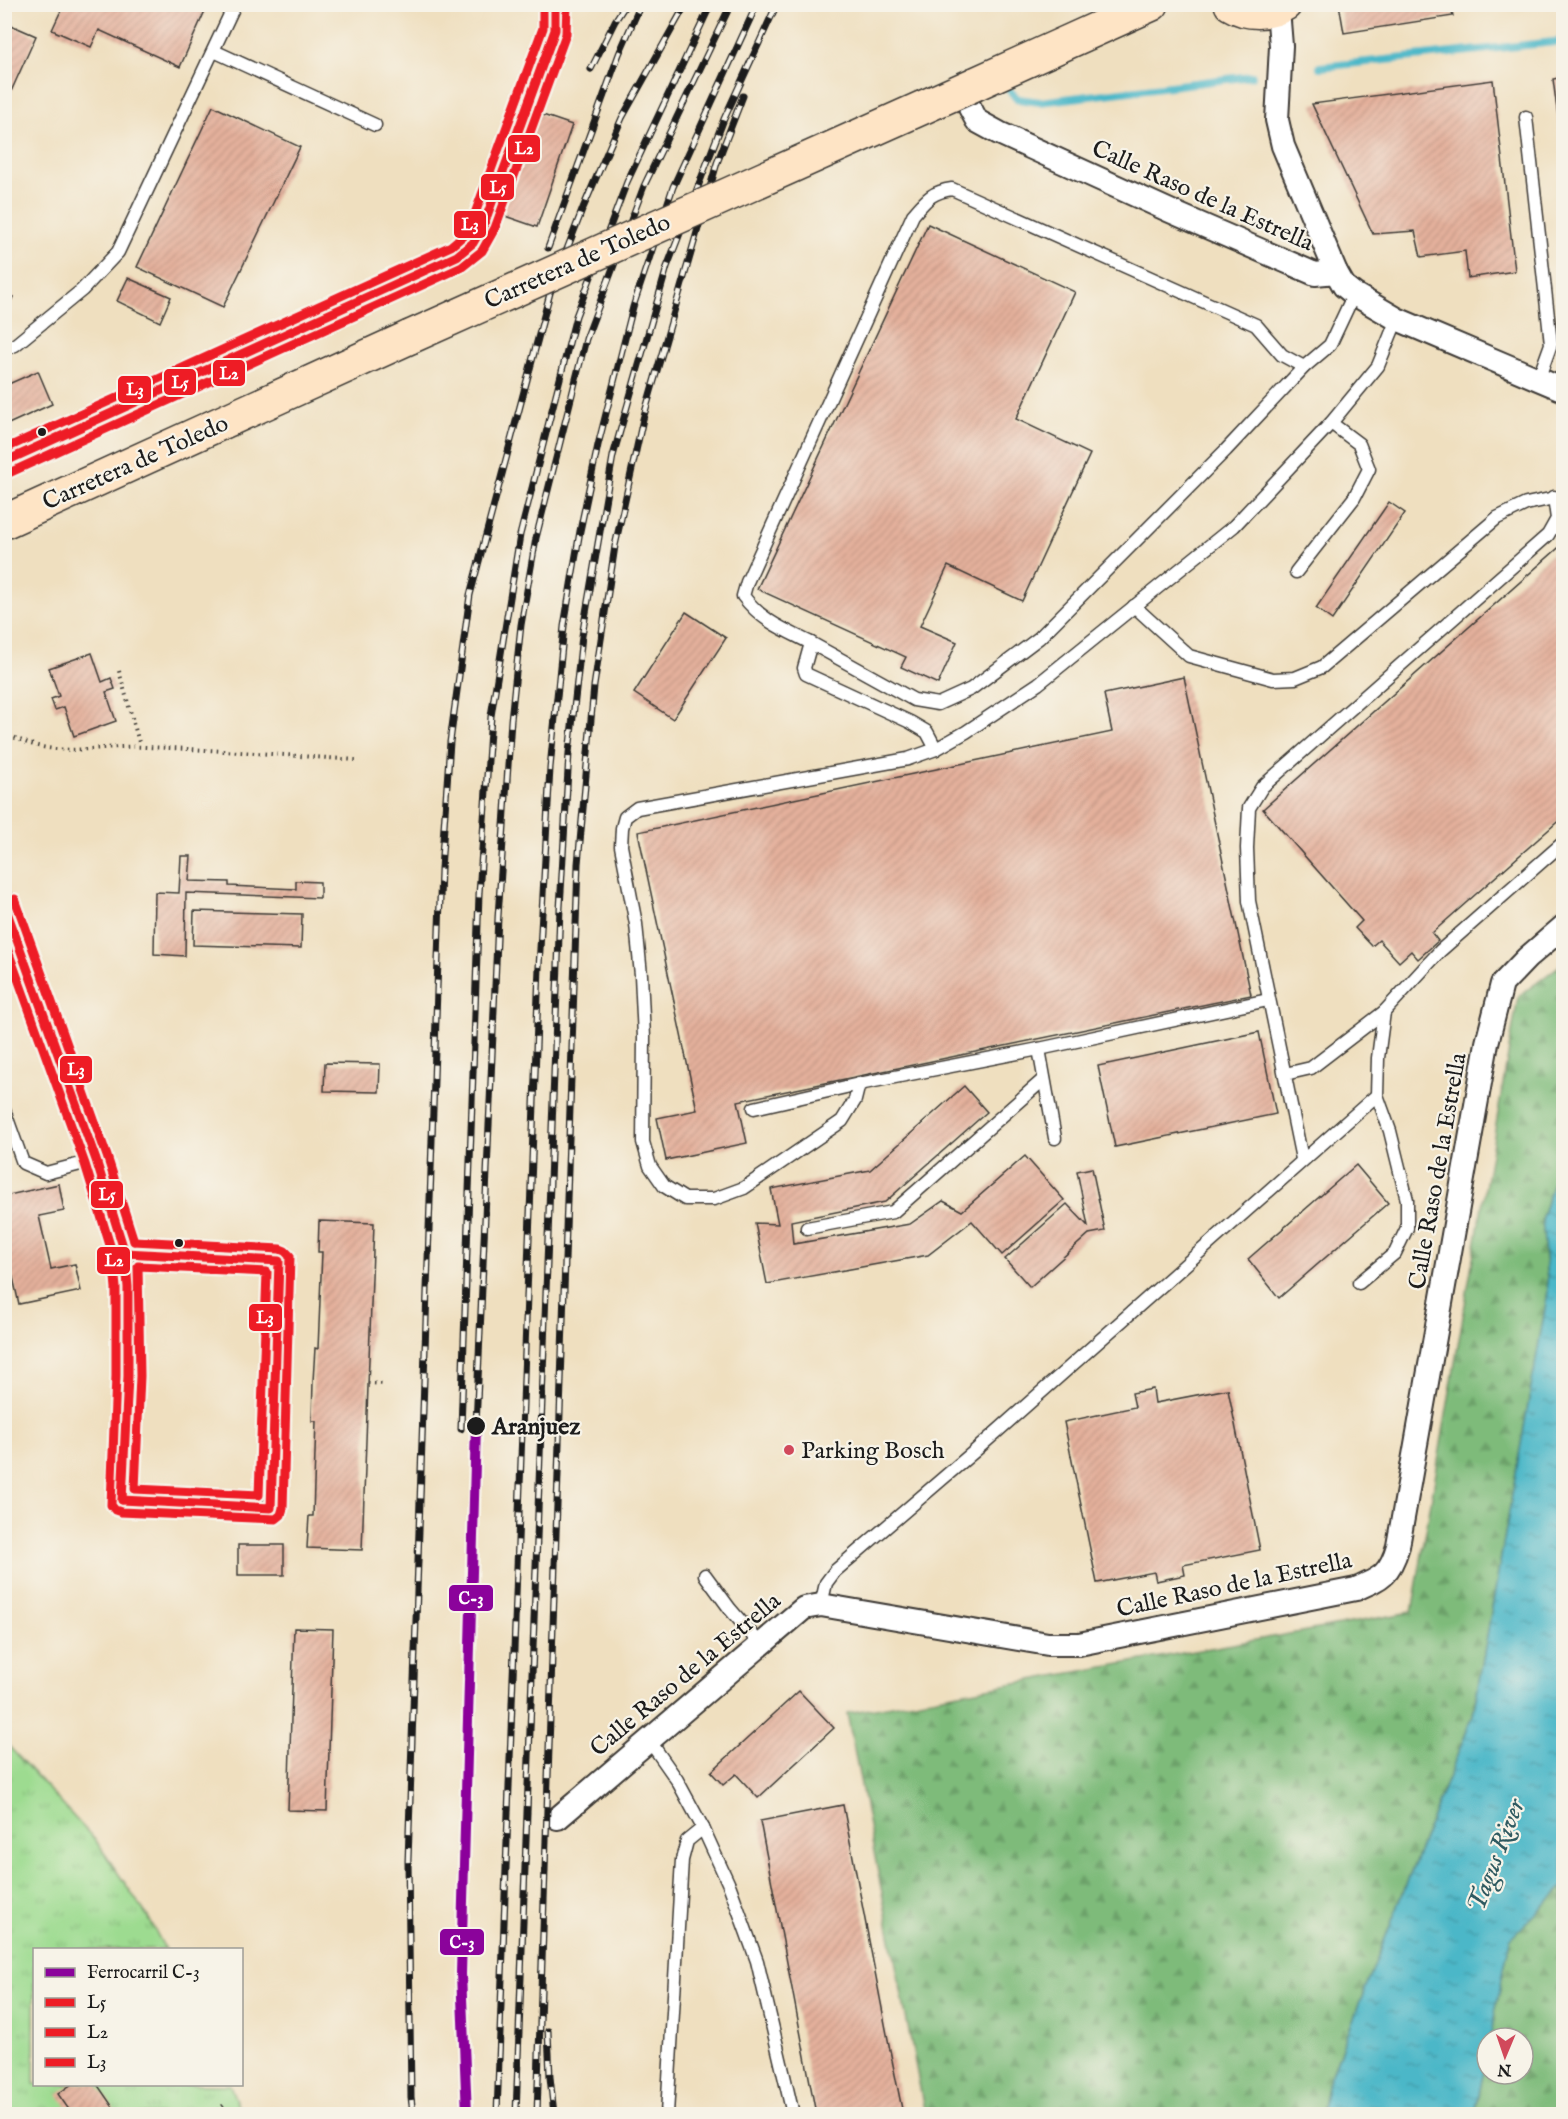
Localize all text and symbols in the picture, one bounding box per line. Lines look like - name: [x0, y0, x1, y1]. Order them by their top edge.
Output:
- street label: Calle Raso de la Estrella: [1087, 133, 1319, 260]
- line badge: L2: [507, 134, 541, 163]
- text: L2: [515, 140, 534, 160]
- line badge: L5: [480, 173, 515, 201]
- text: L5: [489, 179, 507, 199]
- street label: Carretera de Toledo: [480, 207, 675, 317]
- line badge: L3: [453, 210, 487, 239]
- text: L3: [461, 216, 479, 236]
- line badge: L2: [212, 359, 246, 387]
- text: L2: [220, 365, 239, 385]
- line badge: L5: [163, 368, 197, 396]
- text: L5: [171, 374, 189, 394]
- line badge: L3: [117, 375, 152, 404]
- text: L3: [126, 381, 144, 401]
- street label: Carretera de Toledo: [38, 408, 233, 518]
- unlabelled marker: [36, 426, 48, 438]
- street label: Calle Raso de la Estrella: [1402, 1050, 1475, 1292]
- line badge: L3: [59, 1055, 93, 1084]
- text: L3: [67, 1061, 85, 1081]
- line badge: L5: [90, 1180, 124, 1209]
- text: L5: [98, 1186, 116, 1206]
- unlabelled marker: [173, 1237, 185, 1249]
- line badge: L2: [96, 1246, 131, 1275]
- text: L2: [105, 1252, 124, 1272]
- line badge: L3: [248, 1303, 283, 1332]
- text: L3: [256, 1309, 274, 1329]
- place label: Aranjuez: [491, 1412, 580, 1443]
- marker: Aranjuez: [465, 1415, 487, 1437]
- place label: Parking Bosch: [801, 1436, 945, 1467]
- marker: Parking Bosch: [782, 1443, 796, 1457]
- street label: Calle Raso de la Estrella: [1114, 1545, 1355, 1626]
- line badge: C-3: [448, 1584, 494, 1612]
- street label: Calle Raso de la Estrella: [584, 1586, 788, 1764]
- text: C-3: [459, 1590, 483, 1610]
- water label: Tagus River: [1460, 1793, 1534, 1917]
- line badge: C-3: [439, 1928, 485, 1956]
- text: C-3: [450, 1934, 474, 1954]
- legend: [33, 1948, 243, 2086]
- text: Ferrocarril C-3: [87, 1962, 200, 1985]
- text: L5: [87, 1992, 107, 2015]
- text: L2: [87, 2022, 108, 2045]
- north arrow: [1475, 2026, 1535, 2086]
- text: L3: [87, 2052, 107, 2075]
- text: N: [1497, 2059, 1513, 2079]

